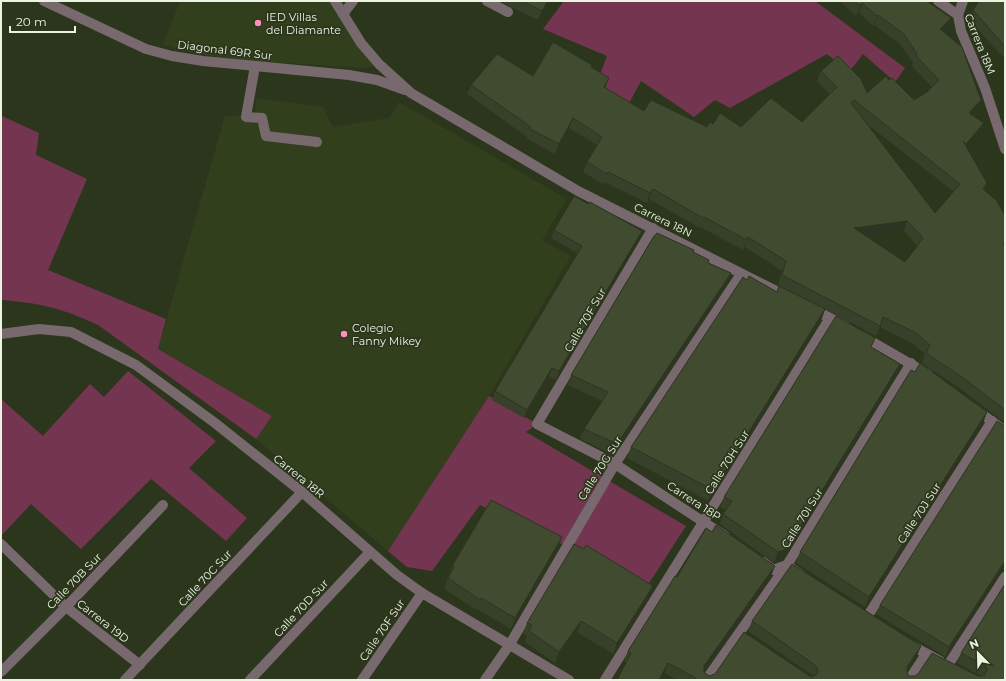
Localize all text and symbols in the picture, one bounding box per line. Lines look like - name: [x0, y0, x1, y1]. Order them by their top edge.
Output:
- scale bar: [10, 8, 75, 34]
- place label: IED Villas del Diamante: [266, 10, 341, 37]
- street label: Carrera 18M: [961, 12, 999, 76]
- text: 20 m: [16, 14, 47, 29]
- marker: IED Villas del Diamante: [253, 18, 263, 28]
- street label: Diagonal 69R Sur: [177, 37, 273, 63]
- street label: Carrera 18N: [632, 200, 694, 240]
- street label: Calle 70F Sur: [561, 285, 609, 355]
- place label: Colegio Fanny Mikey: [352, 321, 421, 348]
- marker: Colegio Fanny Mikey: [339, 329, 349, 339]
- street label: Calle 70H Sur: [702, 427, 752, 497]
- street label: Calle 70G Sur: [575, 433, 625, 503]
- street label: Carrera 18R: [271, 451, 327, 501]
- street label: Carrera 18P: [664, 478, 724, 524]
- street label: Calle 70J Sur: [894, 480, 944, 546]
- street label: Calle 70I Sur: [778, 485, 826, 551]
- street label: Calle 70C Sur: [175, 547, 235, 609]
- street label: Calle 70B Sur: [44, 550, 104, 612]
- street label: Calle 70D Sur: [271, 576, 331, 640]
- street label: Carrera 19D: [74, 596, 132, 646]
- street label: Calle 70F Sur: [356, 596, 408, 664]
- north arrow: [958, 633, 998, 673]
- text: N: [967, 636, 981, 652]

